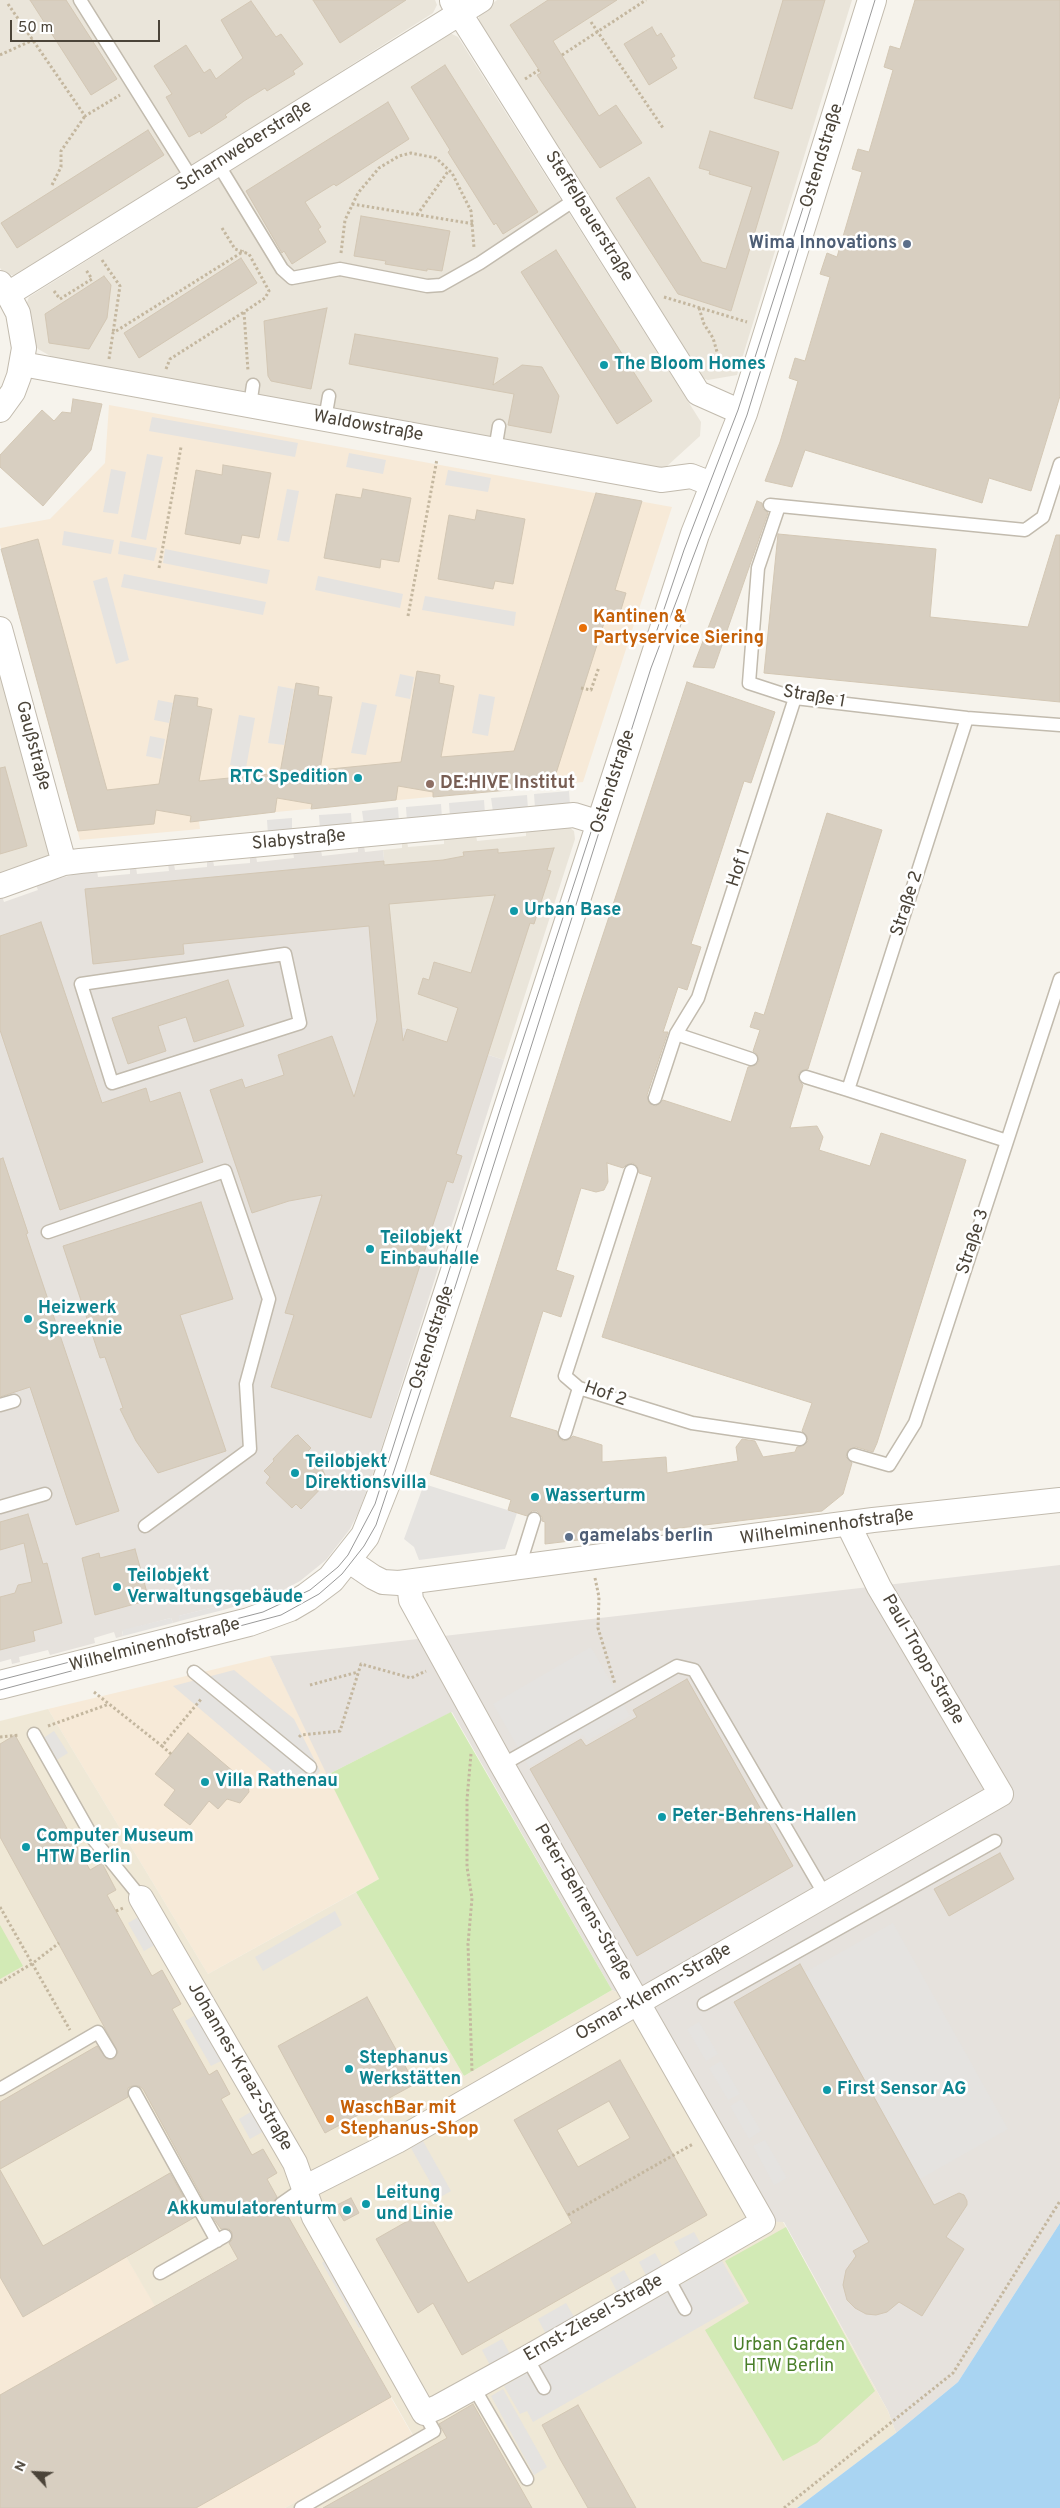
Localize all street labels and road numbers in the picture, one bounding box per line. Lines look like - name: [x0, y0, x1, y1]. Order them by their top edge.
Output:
- street label: Scharnweberstraße: [173, 97, 317, 197]
- street label: Ostendstraße: [797, 101, 849, 211]
- street label: Steffelbauerstraße: [539, 148, 637, 286]
- street label: Waldowstraße: [311, 407, 425, 447]
- street label: Straße 1: [781, 682, 847, 714]
- street label: Gaußstraße: [10, 699, 54, 793]
- street label: Ostendstraße: [587, 727, 641, 837]
- street label: Slabystraße: [251, 826, 347, 856]
- street label: Hof 1: [724, 846, 756, 890]
- street label: Straße 2: [887, 868, 929, 940]
- street label: Straße 3: [953, 1207, 995, 1277]
- street label: Ostendstraße: [406, 1283, 460, 1393]
- street label: Hof 2: [581, 1378, 629, 1412]
- street label: Wilhelminenhofstraße: [739, 1505, 915, 1551]
- street label: Paul-Tropp-Straße: [876, 1591, 968, 1729]
- street label: Wilhelminenhofstraße: [67, 1614, 243, 1678]
- street label: Peter-Behrens-Straße: [528, 1821, 636, 1985]
- street label: Osmar-Klemm-Straße: [572, 1940, 736, 2046]
- street label: Johannes-Kraaz-Straße: [182, 1979, 296, 2155]
- street label: Ernst-Ziesel-Straße: [521, 2270, 667, 2368]

